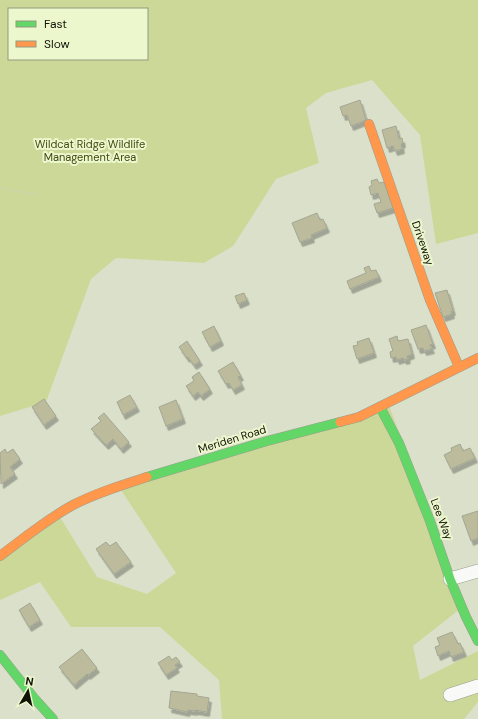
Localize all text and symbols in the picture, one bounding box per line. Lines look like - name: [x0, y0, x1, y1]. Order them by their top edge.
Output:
- legend: [8, 8, 148, 60]
- text: Fast: [44, 16, 67, 32]
- text: Slow: [44, 36, 70, 52]
- park label: Wildcat Ridge Wildlife Management Area: [35, 137, 145, 164]
- street label: Driveway: [409, 219, 437, 267]
- street label: Meriden Road: [196, 422, 268, 456]
- street label: Lee Way: [428, 496, 456, 542]
- north arrow: [8, 671, 48, 711]
- text: N: [25, 674, 35, 689]

